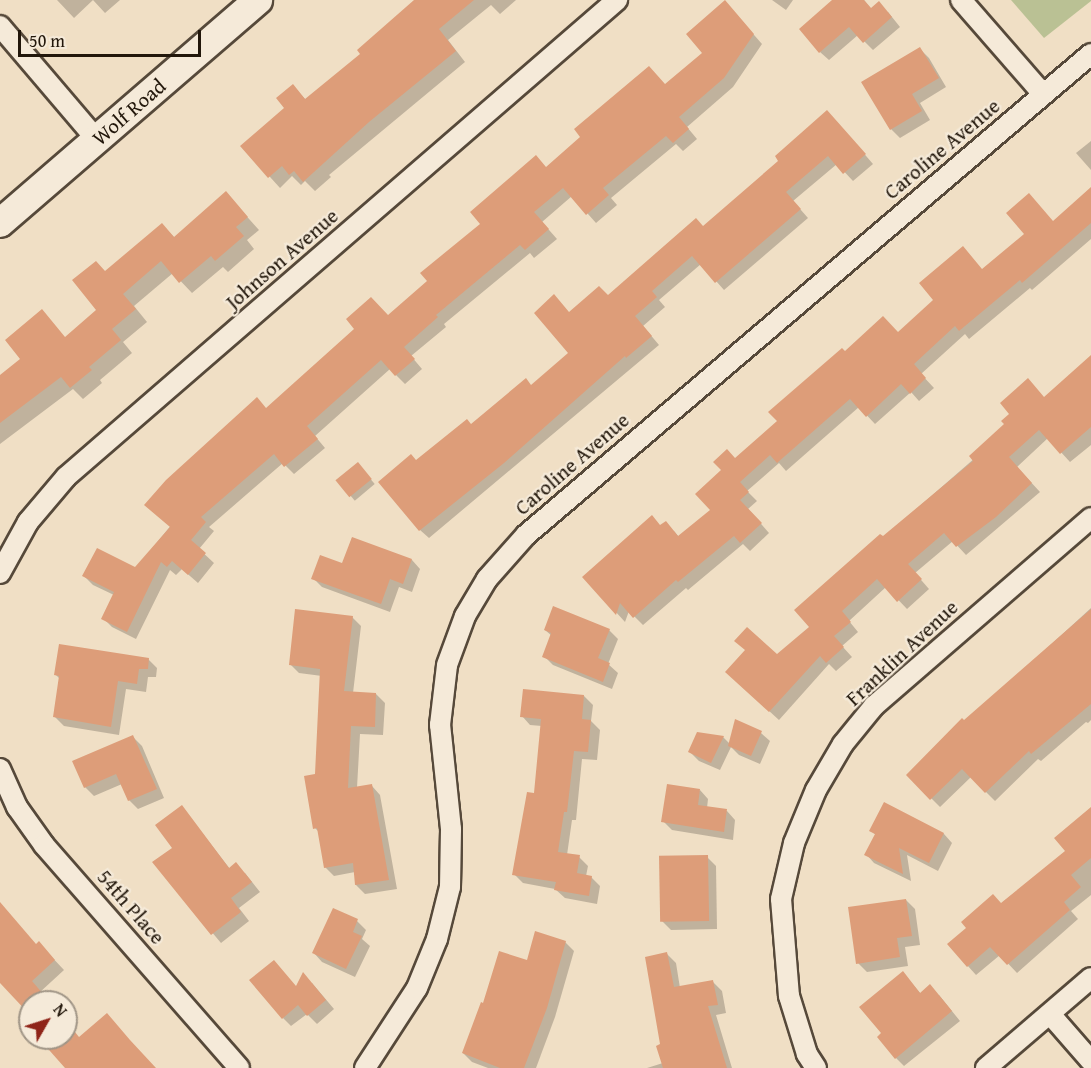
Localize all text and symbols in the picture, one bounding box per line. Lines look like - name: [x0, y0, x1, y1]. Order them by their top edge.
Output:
- scale bar: [21, 18, 204, 56]
- text: 50 m: [29, 27, 65, 54]
- street label: Wolf Road: [87, 73, 171, 151]
- street label: Caroline Avenue: [879, 93, 1005, 205]
- street label: Johnson Avenue: [221, 203, 343, 315]
- street label: Caroline Avenue: [510, 408, 634, 520]
- street label: Franklin Avenue: [841, 595, 963, 711]
- street label: 54th Place: [92, 865, 170, 949]
- north arrow: [18, 990, 78, 1050]
- text: N: [48, 998, 73, 1022]

